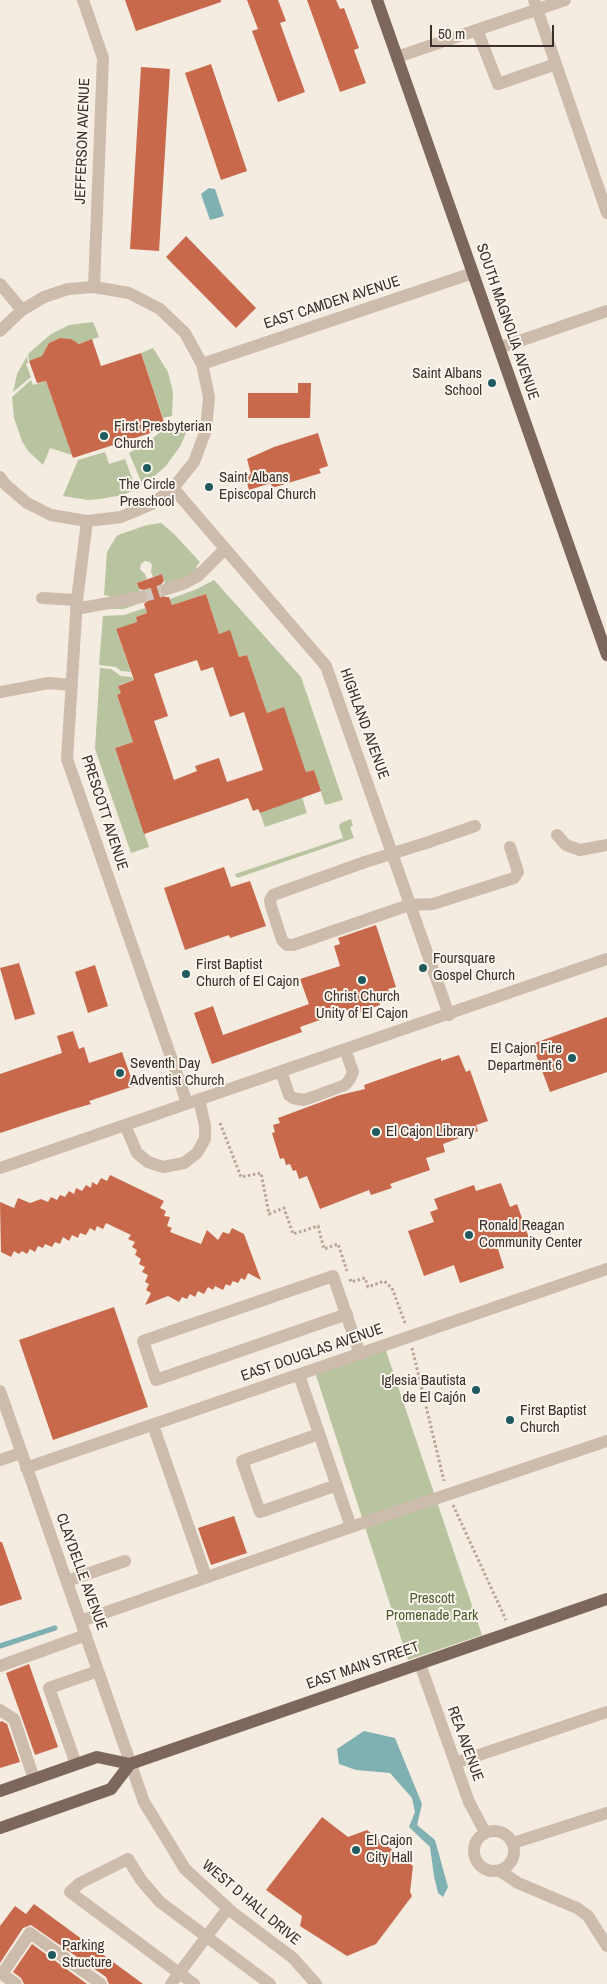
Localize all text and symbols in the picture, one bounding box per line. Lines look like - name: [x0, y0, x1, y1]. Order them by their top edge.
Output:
- scale bar: [432, 15, 556, 47]
- text: 50 m: [438, 23, 465, 44]
- street label: JEFFERSON AVENUE: [72, 78, 94, 204]
- street label: SOUTH MAGNOLIA AVENUE: [472, 241, 542, 403]
- street label: EAST CAMDEN AVENUE: [262, 273, 402, 333]
- place label: Saint Albans School: [412, 365, 482, 400]
- marker: Saint Albans School: [486, 377, 498, 389]
- place label: First Presbyterian Church: [114, 418, 212, 453]
- marker: First Presbyterian Church: [98, 430, 110, 442]
- marker: The Circle Preschool: [141, 462, 153, 474]
- place label: Saint Albans Episcopal Church: [219, 469, 316, 504]
- place label: The Circle Preschool: [119, 476, 175, 511]
- marker: Saint Albans Episcopal Church: [203, 481, 215, 493]
- street label: HIGHLAND AVENUE: [336, 666, 392, 782]
- street label: PRESCOTT AVENUE: [77, 753, 131, 873]
- place label: Foursquare Gospel Church: [433, 950, 515, 985]
- place label: First Baptist Church of El Cajon: [196, 956, 299, 991]
- marker: Foursquare Gospel Church: [417, 962, 429, 974]
- marker: First Baptist Church of El Cajon: [180, 968, 192, 980]
- marker: Christ Church Unity of El Cajon: [356, 974, 368, 986]
- place label: Christ Church Unity of El Cajon: [316, 988, 408, 1023]
- place label: El Cajon Fire Department 6: [487, 1040, 562, 1075]
- marker: El Cajon Fire Department 6: [566, 1052, 578, 1064]
- place label: Seventh Day Adventist Church: [130, 1055, 224, 1090]
- marker: Seventh Day Adventist Church: [114, 1067, 126, 1079]
- place label: El Cajon Library: [386, 1123, 474, 1141]
- marker: El Cajon Library: [370, 1126, 382, 1138]
- place label: Ronald Reagan Community Center: [479, 1217, 582, 1252]
- marker: Ronald Reagan Community Center: [463, 1229, 475, 1241]
- street label: EAST DOUGLAS AVENUE: [239, 1320, 385, 1386]
- place label: Iglesia Bautista de El Cajón: [381, 1372, 466, 1407]
- marker: Iglesia Bautista de El Cajón: [470, 1384, 482, 1396]
- place label: First Baptist Church: [520, 1402, 586, 1437]
- marker: First Baptist Church: [504, 1414, 516, 1426]
- street label: CLAYDELLE AVENUE: [51, 1511, 111, 1633]
- park label: Prescott Promenade Park: [386, 1590, 478, 1625]
- street label: EAST MAIN STREET: [304, 1638, 422, 1694]
- street label: REA AVENUE: [443, 1704, 487, 1784]
- place label: El Cajon City Hall: [366, 1832, 412, 1867]
- marker: El Cajon City Hall: [350, 1844, 362, 1856]
- street label: WEST D HALL DRIVE: [198, 1857, 304, 1949]
- place label: Parking Structure: [62, 1937, 112, 1972]
- marker: Parking Structure: [46, 1949, 58, 1961]

